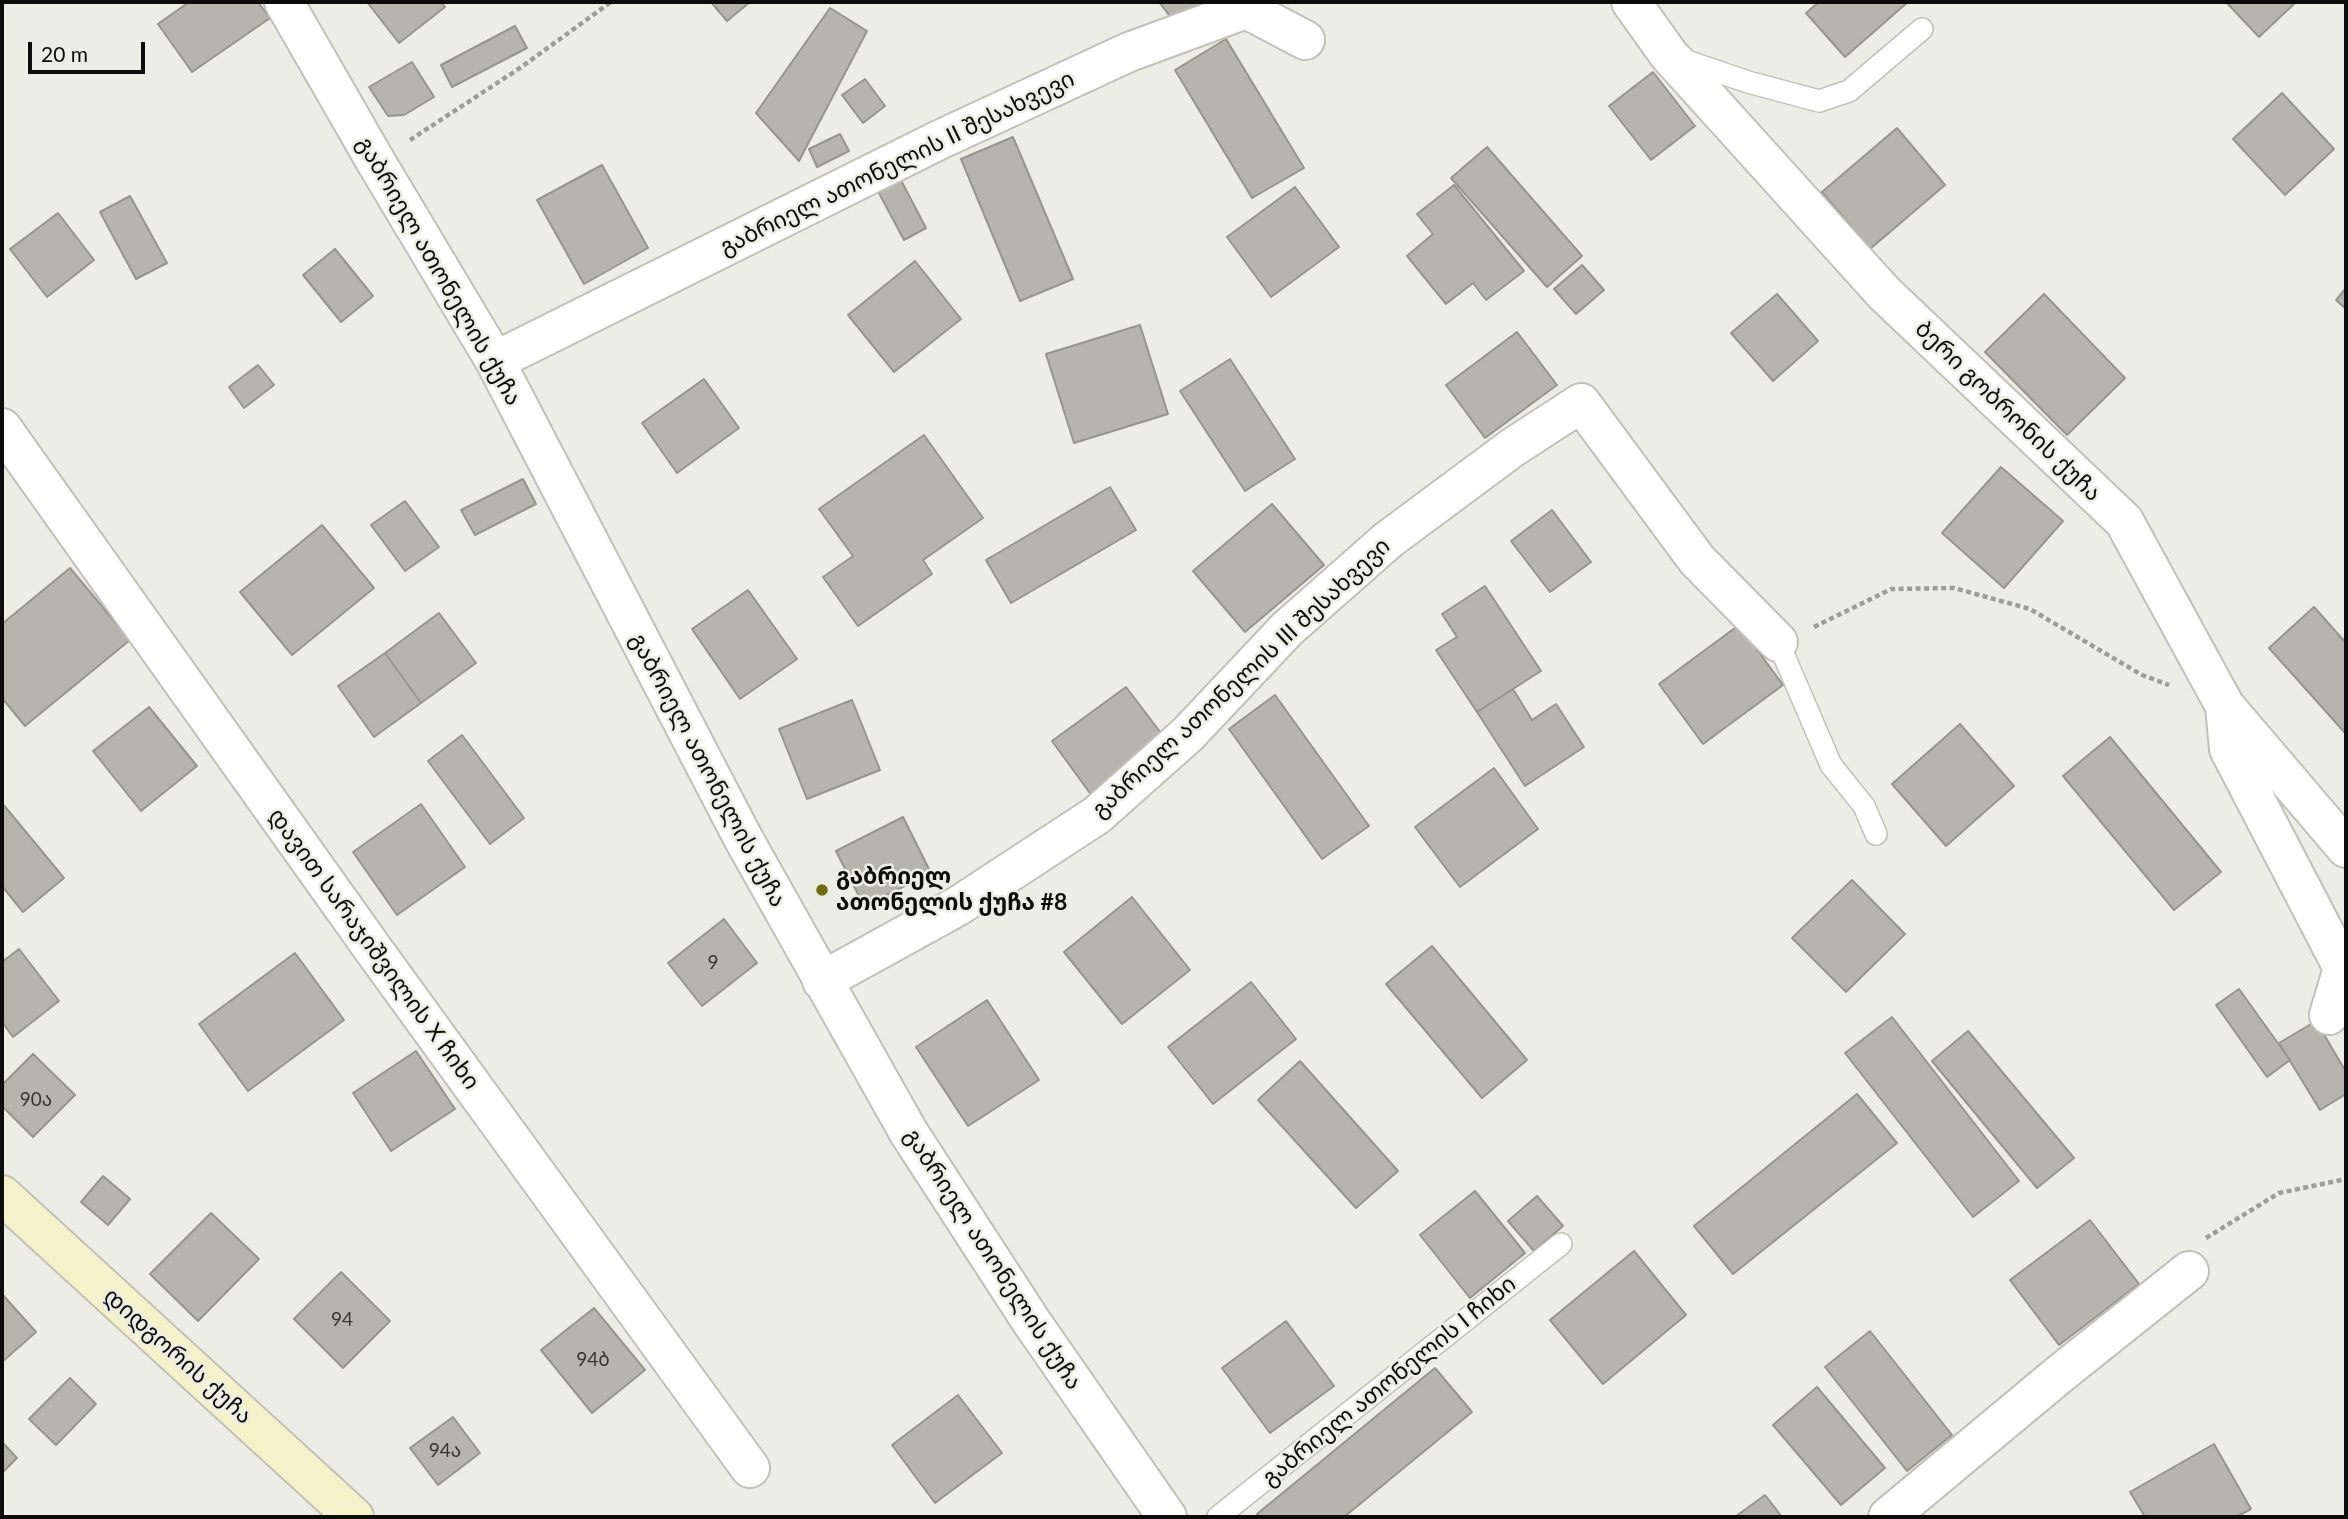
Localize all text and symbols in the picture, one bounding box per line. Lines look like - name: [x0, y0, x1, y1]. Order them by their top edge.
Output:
- scale bar: [32, 28, 149, 72]
- text: 20 m: [41, 41, 88, 66]
- street label: გაბრიელ ათონელის II შესახვევი: [715, 65, 1079, 261]
- street label: გაბრიელ ათონელის ქუჩა: [351, 132, 527, 410]
- street label: ბერი გობრონის ქუჩა: [1909, 315, 2107, 507]
- street label: გაბრიელ ათონელის III შესახვევი: [1086, 532, 1396, 824]
- street label: გაბრიელ ათონელის ქუჩა: [624, 628, 792, 912]
- street label: დავით სარაჯიშვილის X ჩიხი: [263, 803, 485, 1095]
- place label: გაბრიელ ათონელის ქუჩა #8: [836, 863, 1067, 917]
- marker: გაბრიელ ათონელის ქუჩა #8: [814, 882, 830, 898]
- house number: 9: [707, 952, 719, 974]
- house number: 90ა: [20, 1089, 52, 1111]
- street label: გაბრიელ ათონელის ქუჩა: [898, 1123, 1088, 1395]
- street label: გაბრიელ ათონელის I ჩიხი: [1256, 1270, 1522, 1492]
- street label: დიდგორის ქუჩა: [98, 1282, 258, 1430]
- house number: 94: [331, 1309, 353, 1331]
- house number: 94ბ: [576, 1349, 610, 1371]
- house number: 94ა: [429, 1440, 461, 1462]

